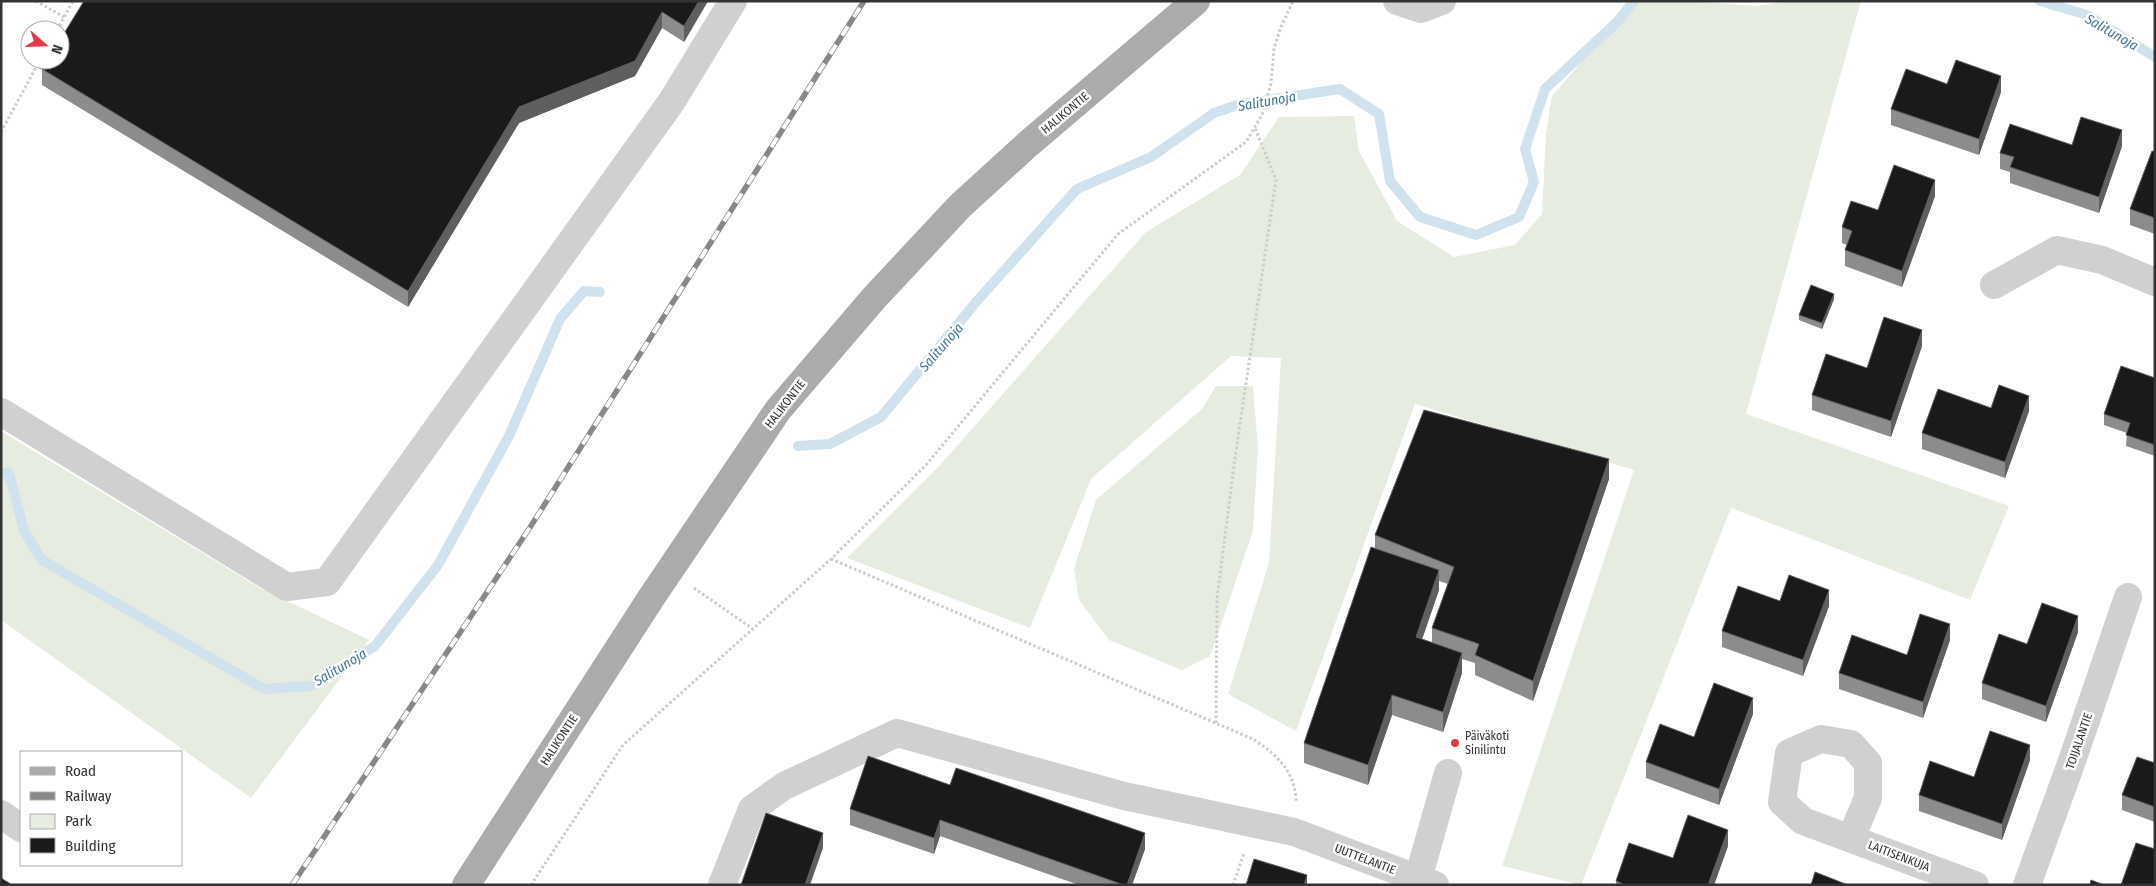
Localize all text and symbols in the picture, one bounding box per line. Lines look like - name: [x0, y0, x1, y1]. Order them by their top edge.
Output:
- water label: Salitunoja: [2081, 10, 2141, 54]
- north arrow: [20, 20, 70, 70]
- text: N: [47, 42, 66, 56]
- water label: Salitunoja: [1236, 88, 1297, 115]
- street label: HALIKONTIE: [1039, 89, 1092, 137]
- water label: Salitunoja: [915, 320, 967, 376]
- street label: HALIKONTIE: [762, 377, 808, 431]
- water label: Salitunoja: [310, 645, 370, 690]
- street label: TOIJALANTIE: [2063, 711, 2095, 771]
- street label: HALIKONTIE: [538, 712, 581, 768]
- place label: Päiväkoti Sinilintu: [1465, 729, 1509, 757]
- marker: Päiväkoti Sinilintu: [1449, 737, 1461, 749]
- legend: [20, 751, 182, 866]
- text: Road: [65, 762, 96, 780]
- text: Railway: [65, 787, 112, 805]
- text: Park: [65, 812, 92, 830]
- text: Building: [65, 837, 116, 855]
- street label: LAITISENKUJA: [1866, 838, 1933, 874]
- street label: UUTTELANTIE: [1333, 841, 1398, 877]

